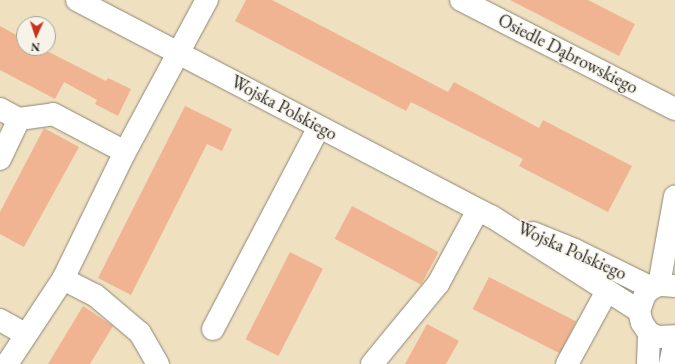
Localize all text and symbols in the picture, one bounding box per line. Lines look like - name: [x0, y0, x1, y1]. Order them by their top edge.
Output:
- street label: Osiedle Dąbrowskiego: [494, 9, 642, 99]
- north arrow: [16, 16, 56, 56]
- text: N: [31, 40, 40, 54]
- street label: Wojska Polskiego: [227, 71, 341, 145]
- street label: Wojska Polskiego: [514, 217, 630, 285]

